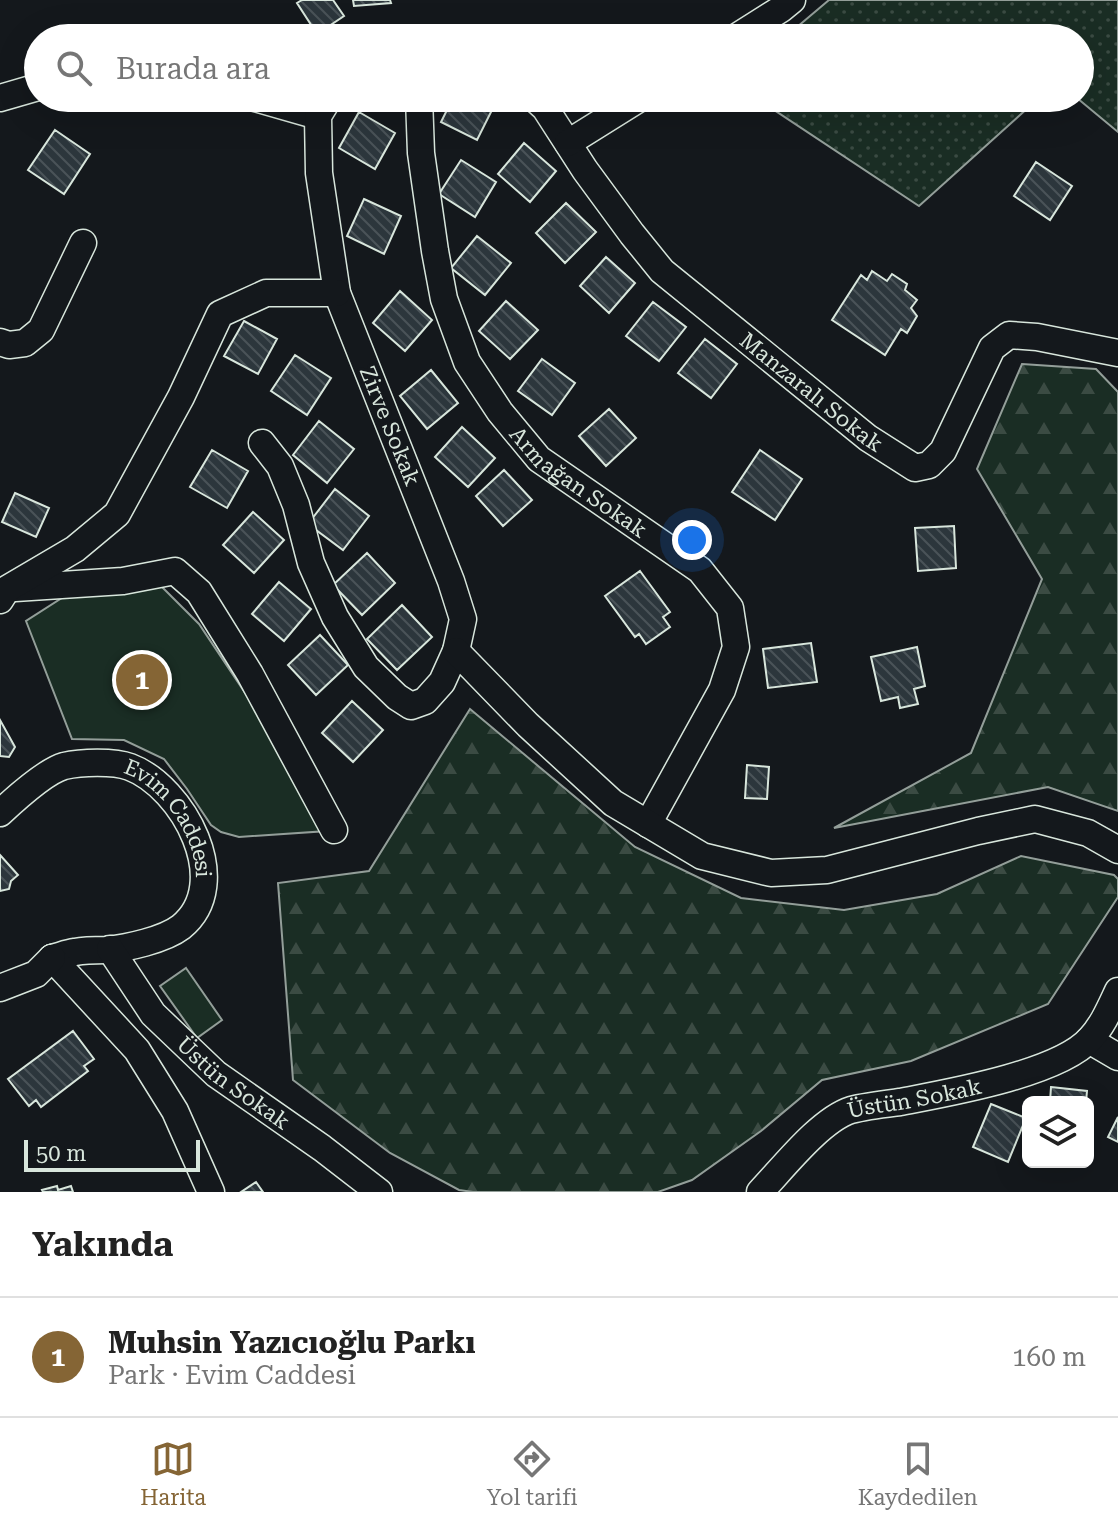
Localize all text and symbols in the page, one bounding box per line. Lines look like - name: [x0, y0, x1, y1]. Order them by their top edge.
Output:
- search box: [24, 24, 1094, 112]
- icon: search: [52, 46, 96, 90]
- text: Burada ara: [116, 51, 270, 86]
- street label: Manzaralı Sokak: [735, 327, 888, 457]
- street label: Zirve Sokak: [355, 363, 425, 489]
- street label: Armağan Sokak: [505, 421, 652, 542]
- your location: [672, 520, 712, 560]
- pin: 1: [116, 650, 168, 710]
- street label: Evim Caddesi: [121, 754, 216, 878]
- street label: Üstün Sokak: [172, 1030, 295, 1134]
- street label: Üstün Sokak: [844, 1073, 984, 1123]
- map controls: [1022, 1096, 1094, 1168]
- button: layers: [1022, 1096, 1094, 1168]
- scale bar: [24, 1136, 200, 1172]
- text: 50 m: [36, 1141, 86, 1166]
- text: Yakında: [32, 1224, 173, 1264]
- text: Muhsin Yazıcıoğlu Parkı: [108, 1325, 476, 1360]
- text: 1: [51, 1342, 65, 1372]
- text: 160 m: [1012, 1342, 1086, 1372]
- text: Park · Evim Caddesi: [108, 1360, 356, 1390]
- tab: Harita: [140, 1437, 206, 1510]
- tab: Yol tarifi: [487, 1437, 577, 1510]
- tab: Kaydedilen: [858, 1437, 978, 1510]

